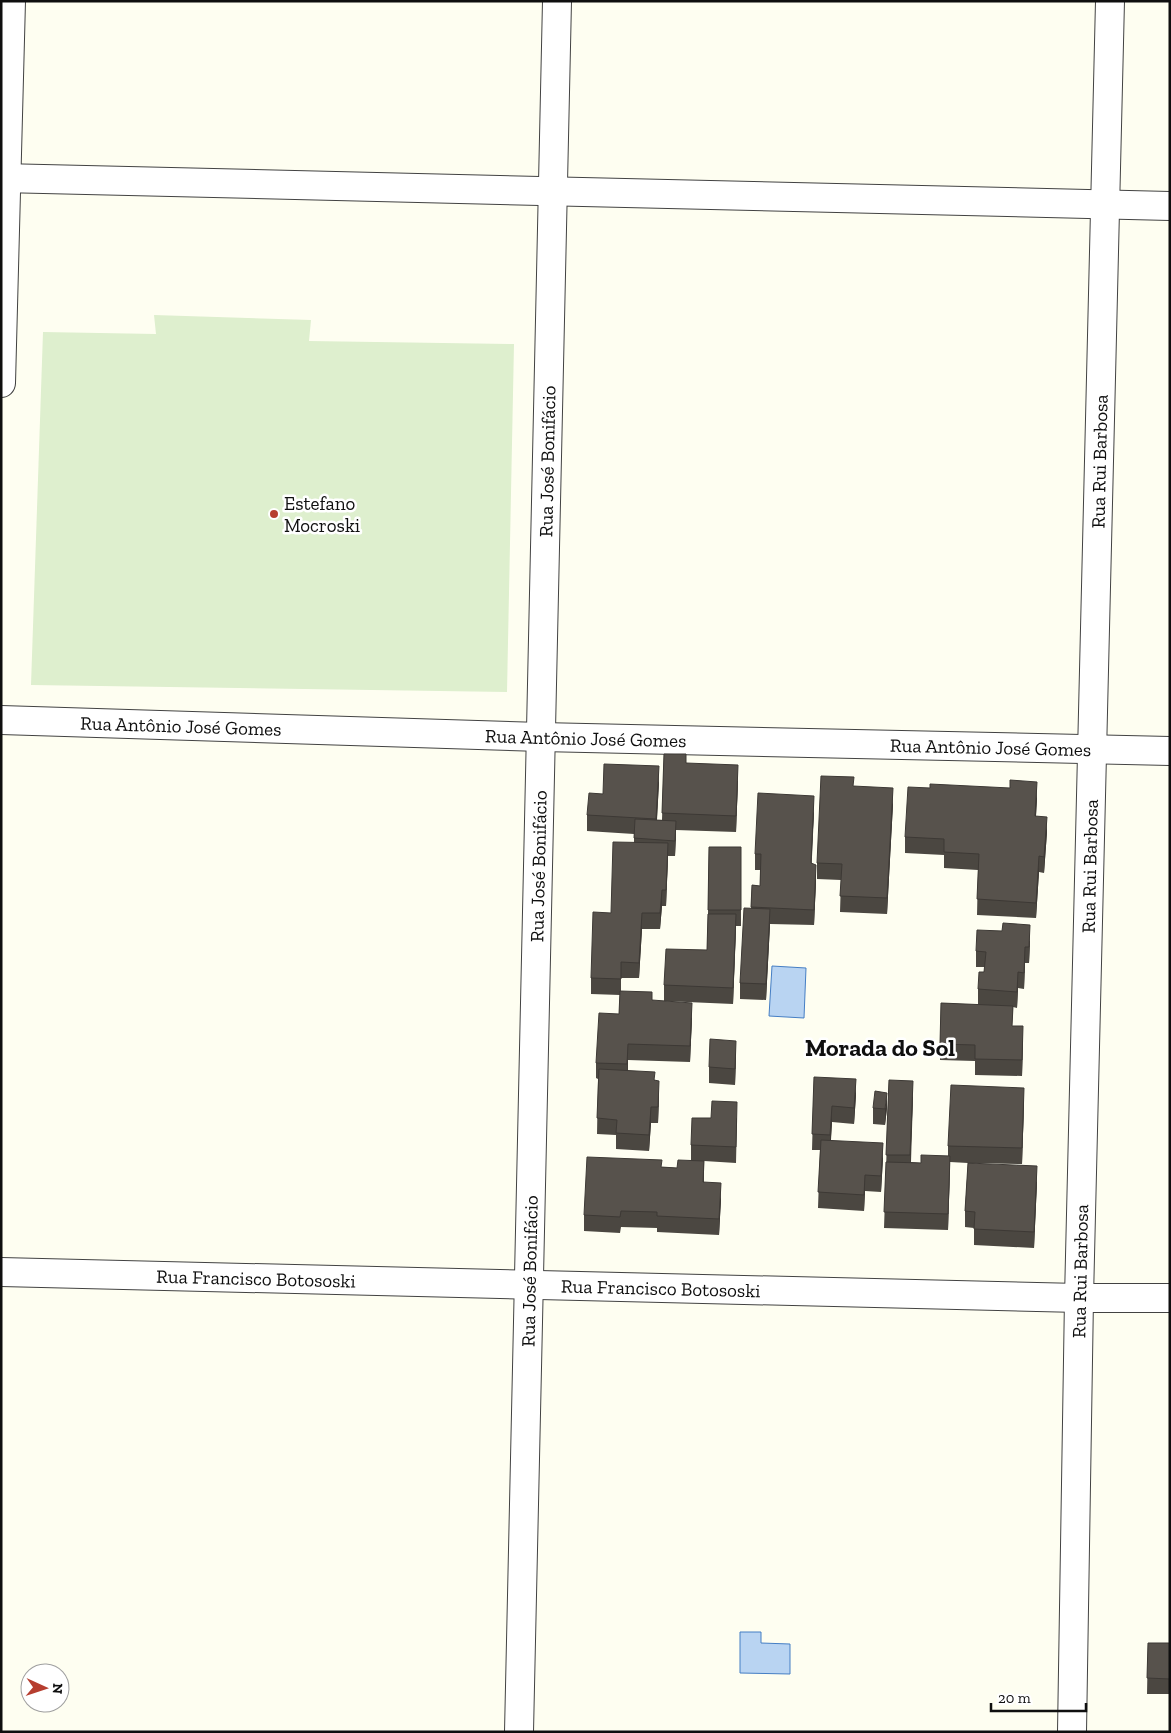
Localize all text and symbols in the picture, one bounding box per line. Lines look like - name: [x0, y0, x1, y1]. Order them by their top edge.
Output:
- street label: Rua José Bonifácio: [534, 385, 560, 537]
- street label: Rua Rui Barbosa: [1086, 394, 1112, 529]
- place label: Estefano Mocroski: [284, 492, 360, 537]
- marker: Estefano Mocroski: [268, 508, 280, 520]
- street label: Rua Antônio José Gomes: [80, 711, 282, 740]
- street label: Rua Antônio José Gomes: [485, 724, 687, 752]
- street label: Rua Antônio José Gomes: [890, 733, 1092, 761]
- street label: Rua José Bonifácio: [525, 790, 551, 942]
- street label: Rua Rui Barbosa: [1076, 799, 1102, 933]
- district label: Morada do Sol: [805, 1033, 955, 1062]
- street label: Rua José Bonifácio: [516, 1195, 542, 1347]
- street label: Rua Rui Barbosa: [1067, 1204, 1093, 1338]
- street label: Rua Francisco Botososki: [156, 1264, 356, 1292]
- street label: Rua Francisco Botososki: [561, 1274, 761, 1302]
- north arrow: [20, 1663, 70, 1713]
- scale bar: [991, 1680, 1086, 1712]
- text: N: [49, 1683, 66, 1695]
- text: 20 m: [998, 1689, 1031, 1707]

